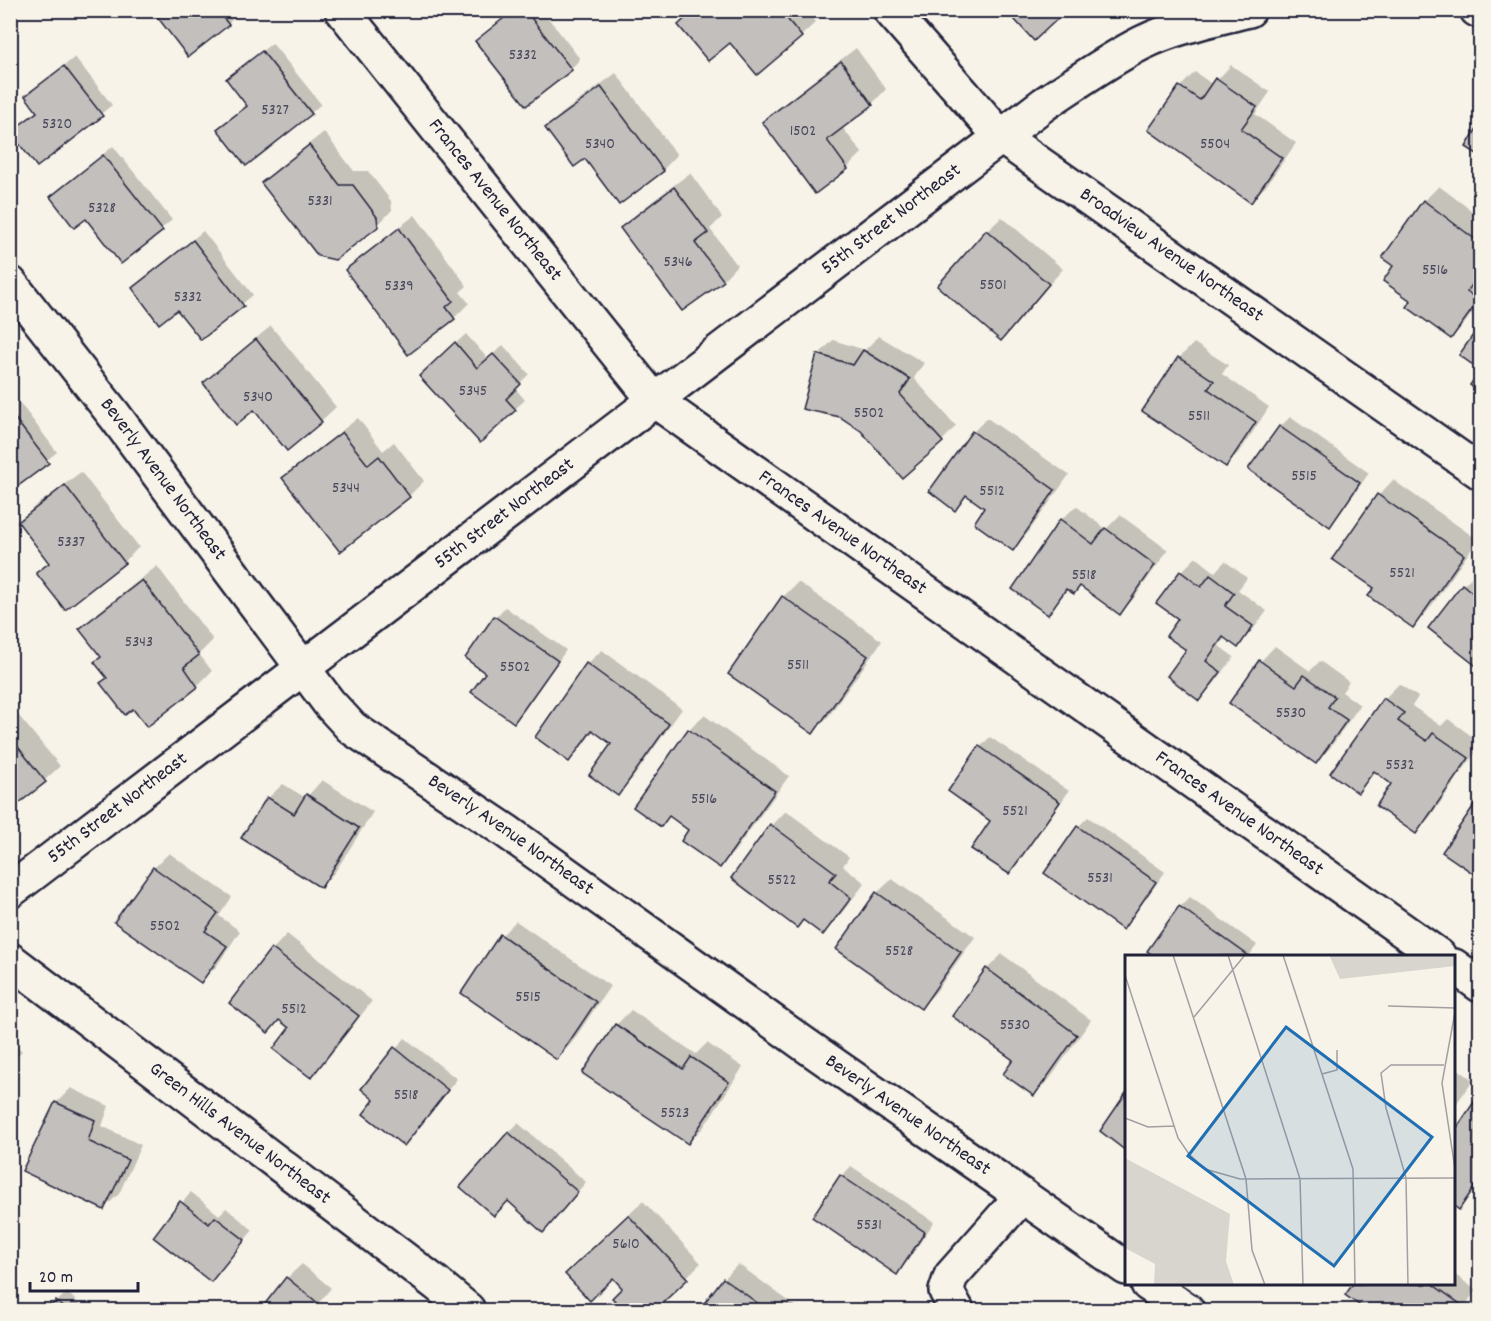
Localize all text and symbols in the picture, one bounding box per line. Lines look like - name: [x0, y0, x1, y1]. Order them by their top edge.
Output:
- house number: 5332: [509, 44, 537, 67]
- house number: 5327: [261, 99, 289, 122]
- house number: 5320: [42, 113, 72, 136]
- street label: Frances Avenue Northeast: [421, 113, 568, 288]
- house number: 1502: [790, 120, 816, 143]
- house number: 5340: [585, 133, 615, 156]
- house number: 5504: [1200, 133, 1230, 156]
- street label: 55th Street Northeast: [816, 157, 968, 282]
- street label: Broadview Avenue Northeast: [1073, 181, 1269, 330]
- house number: 5331: [307, 190, 333, 213]
- house number: 5328: [88, 197, 116, 220]
- house number: 5346: [664, 251, 693, 274]
- house number: 5516: [1422, 259, 1448, 282]
- house number: 5501: [979, 274, 1007, 297]
- house number: 5339: [385, 275, 413, 298]
- house number: 5332: [174, 286, 202, 309]
- house number: 5345: [459, 380, 487, 403]
- house number: 5340: [243, 386, 273, 409]
- street label: Beverly Avenue Northeast: [92, 393, 233, 567]
- house number: 5502: [854, 402, 884, 425]
- house number: 5511: [1188, 405, 1210, 428]
- street label: 55th Street Northeast: [429, 452, 581, 577]
- street label: Frances Avenue Northeast: [752, 464, 932, 603]
- house number: 5515: [1291, 465, 1317, 488]
- house number: 5344: [332, 477, 360, 500]
- house number: 5512: [979, 480, 1005, 503]
- house number: 5337: [57, 531, 85, 554]
- house number: 5521: [1389, 562, 1415, 585]
- house number: 5518: [1072, 564, 1096, 587]
- house number: 5343: [125, 631, 153, 654]
- house number: 5511: [787, 654, 809, 677]
- house number: 5502: [500, 656, 530, 679]
- house number: 5530: [1276, 702, 1306, 725]
- street label: Frances Avenue Northeast: [1149, 745, 1329, 884]
- street label: 55th Street Northeast: [42, 746, 194, 871]
- house number: 5532: [1386, 754, 1414, 777]
- street label: Beverly Avenue Northeast: [422, 768, 599, 903]
- house number: 5516: [691, 788, 717, 811]
- house number: 5521: [1002, 800, 1028, 823]
- house number: 5531: [1087, 867, 1113, 890]
- house number: 5522: [768, 869, 796, 892]
- house number: 5502: [150, 915, 180, 938]
- house number: 5528: [885, 940, 913, 963]
- inset map: [1125, 955, 1455, 1285]
- house number: 5515: [515, 986, 541, 1009]
- house number: 5512: [281, 998, 307, 1021]
- house number: 5530: [1000, 1014, 1030, 1037]
- street label: Beverly Avenue Northeast: [819, 1048, 996, 1184]
- street label: Green Hills Avenue Northeast: [143, 1056, 336, 1212]
- house number: 5518: [394, 1084, 418, 1107]
- house number: 5523: [661, 1102, 689, 1125]
- house number: 5531: [856, 1214, 882, 1237]
- house number: 5610: [612, 1233, 640, 1256]
- scale bar: [30, 1255, 138, 1293]
- text: 20 m: [39, 1266, 73, 1291]

